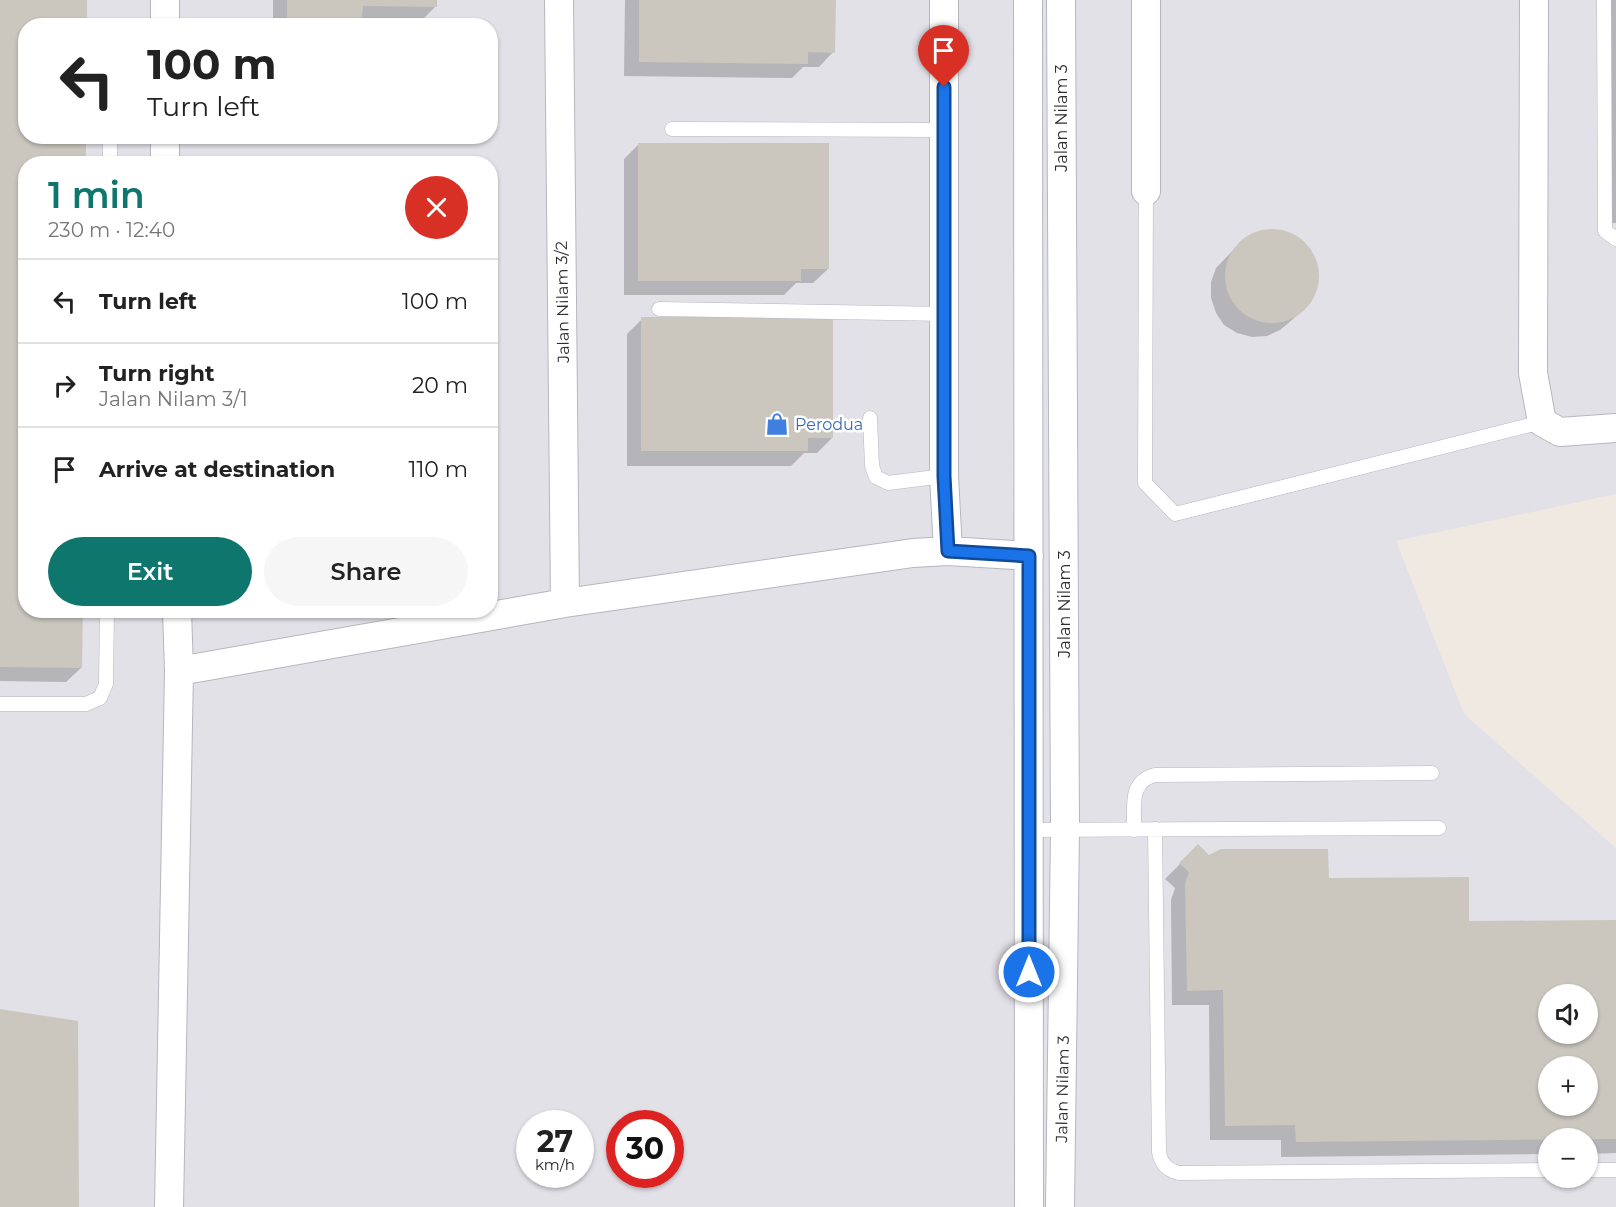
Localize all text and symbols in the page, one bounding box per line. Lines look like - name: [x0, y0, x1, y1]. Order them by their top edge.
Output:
- pin: [918, 25, 969, 87]
- icon: arrive: [927, 34, 960, 67]
- text: 100 m: [147, 38, 276, 90]
- icon: left: [48, 42, 126, 120]
- street label: Jalan Nilam 3: [1052, 64, 1071, 173]
- text: Turn left: [147, 90, 260, 123]
- text: 1 min: [48, 173, 145, 217]
- button: close: [405, 176, 468, 239]
- text: 230 m · 12:40: [48, 218, 175, 242]
- street label: Jalan Nilam 3/2: [552, 241, 573, 364]
- icon: left: [48, 285, 81, 318]
- text: Turn left: [99, 288, 197, 315]
- text: 100 m: [402, 288, 468, 315]
- text: Turn right: [99, 360, 214, 387]
- icon: right: [48, 369, 81, 402]
- text: 20 m: [412, 372, 468, 399]
- text: Jalan Nilam 3/1: [99, 387, 248, 411]
- shop icon: Perodua: [764, 411, 790, 437]
- place label: Perodua: [795, 415, 863, 434]
- icon: arrive: [48, 453, 81, 486]
- text: Arrive at destination: [99, 456, 335, 483]
- text: 110 m: [408, 456, 468, 483]
- button: Exit: [48, 537, 252, 606]
- button: Share: [264, 537, 468, 606]
- street label: Jalan Nilam 3: [1055, 550, 1074, 659]
- position arrow: [997, 940, 1061, 1004]
- map controls: [1538, 984, 1598, 1188]
- button: sound: [1538, 984, 1598, 1044]
- street label: Jalan Nilam 3: [1052, 1035, 1073, 1144]
- button: +: [1538, 1056, 1598, 1116]
- speed limit sign: 30: [606, 1110, 684, 1188]
- text: 27: [537, 1123, 573, 1160]
- button: −: [1538, 1128, 1598, 1188]
- text: km/h: [535, 1155, 575, 1174]

